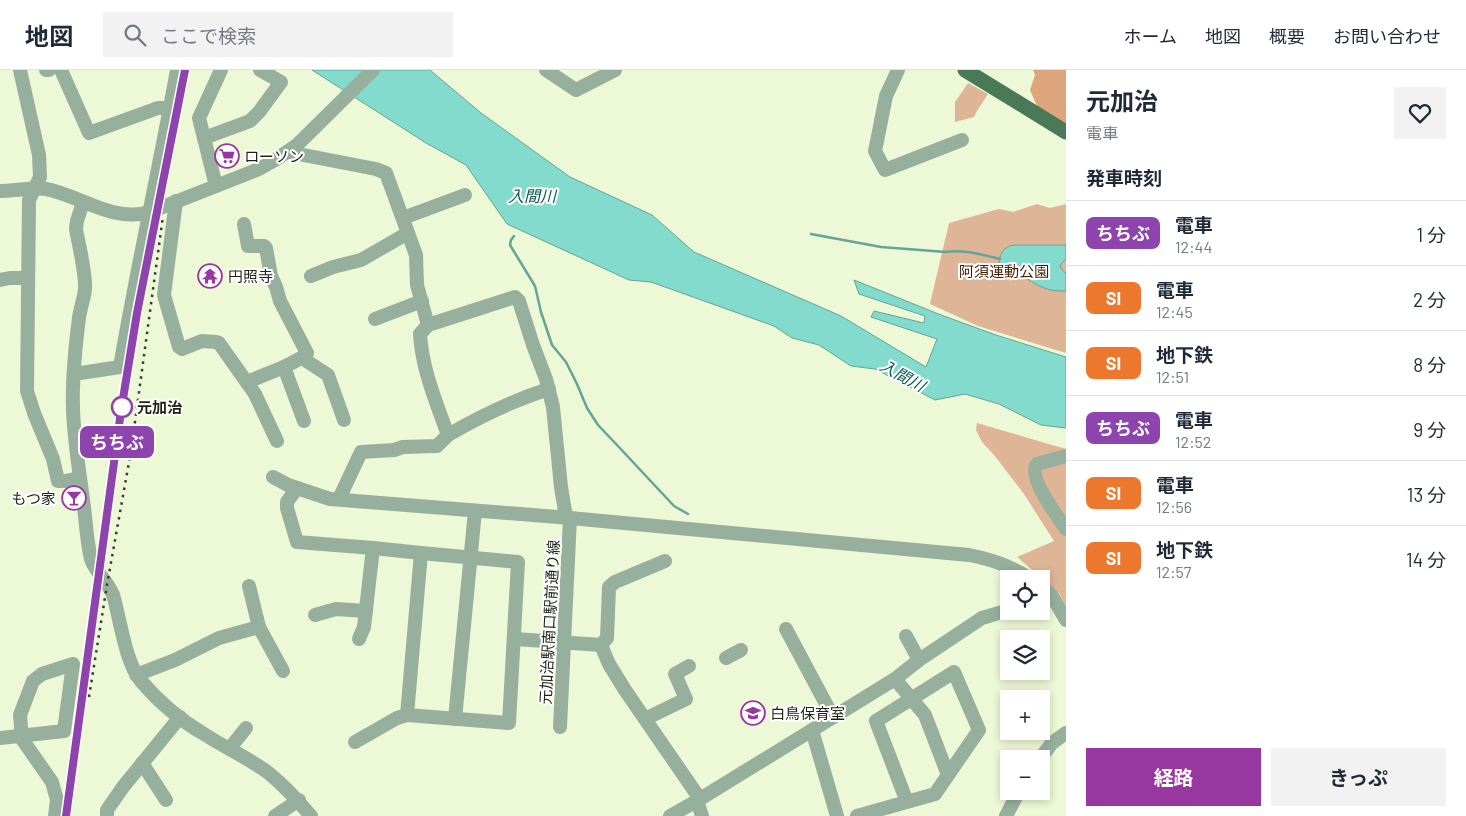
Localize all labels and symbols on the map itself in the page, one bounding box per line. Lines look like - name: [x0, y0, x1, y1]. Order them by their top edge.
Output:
- supermarket icon: ローソン: [214, 143, 240, 169]
- place label: ローソン: [244, 147, 304, 165]
- water label: 入間川: [508, 186, 558, 205]
- park label: 阿須運動公園: [959, 262, 1049, 280]
- temple icon: 円照寺: [197, 263, 223, 289]
- place label: 円照寺: [228, 267, 273, 285]
- water label: 入間川: [877, 355, 930, 396]
- marker: 元加治: [111, 396, 133, 418]
- place label: 元加治: [137, 398, 183, 416]
- line badge: ちちぶ: [88, 426, 146, 458]
- bar icon: もつ家: [61, 485, 87, 511]
- place label: もつ家: [12, 489, 56, 507]
- street label: 元加治駅南口駅前通り線: [536, 539, 562, 705]
- school or university icon: 白鳥保育室: [740, 700, 766, 726]
- place label: 白鳥保育室: [770, 704, 845, 722]

